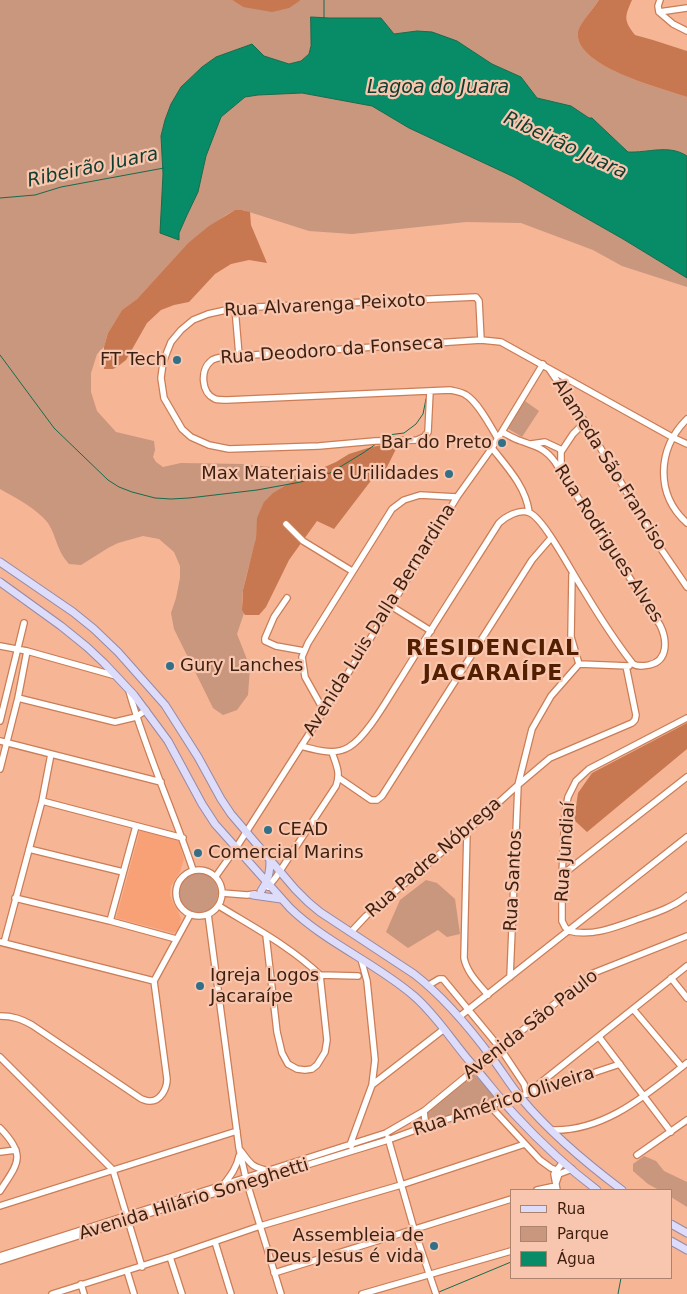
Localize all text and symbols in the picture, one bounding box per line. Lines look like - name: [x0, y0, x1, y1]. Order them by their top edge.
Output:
- water label: Lagoa do Juara: [367, 77, 509, 99]
- water label: Ribeirão Juara: [500, 107, 630, 185]
- water label: Ribeirão Juara: [25, 143, 161, 193]
- street label: Rua Alvarenga Peixoto: [224, 290, 426, 322]
- street label: Rua Deodoro da Fonseca: [220, 332, 444, 370]
- place label: FT Tech: [100, 349, 167, 371]
- marker: FT Tech: [171, 354, 183, 366]
- street label: Alameda São Franciso: [547, 375, 671, 555]
- place label: Bar do Preto: [381, 432, 492, 454]
- marker: Bar do Preto: [496, 437, 508, 449]
- street label: Rua Rodrigues Alves: [549, 461, 667, 627]
- place label: Max Materiais e Urilidades: [201, 463, 439, 485]
- marker: Max Materiais e Urilidades: [443, 468, 455, 480]
- street label: Avenida Luis Dalla Bernardina: [299, 500, 461, 740]
- district label: RESIDENCIAL JACARAÍPE: [405, 636, 581, 688]
- place label: Gury Lanches: [180, 655, 303, 677]
- marker: Gury Lanches: [164, 660, 176, 672]
- street label: Rua Padre Nóbrega: [362, 793, 506, 923]
- street label: Rua Jundiaí: [552, 801, 580, 903]
- place label: CEAD: [278, 819, 328, 841]
- marker: CEAD: [262, 824, 274, 836]
- street label: Rua Santos: [501, 830, 527, 932]
- place label: Comercial Marins: [208, 842, 364, 864]
- marker: Comercial Marins: [192, 847, 204, 859]
- place label: Igreja Logos Jacaraípe: [210, 965, 319, 1008]
- street label: Avenida São Paulo: [459, 966, 603, 1084]
- marker: Igreja Logos Jacaraípe: [194, 980, 206, 992]
- street label: Rua Américo Oliveira: [411, 1063, 597, 1141]
- street label: Avenida Hilário Soneghetti: [76, 1155, 312, 1245]
- legend: [510, 1189, 672, 1279]
- text: Rua: [557, 1200, 585, 1218]
- place label: Assembleia de Deus Jesus é vida: [265, 1225, 424, 1268]
- text: Parque: [557, 1225, 609, 1243]
- marker: Assembleia de Deus Jesus é vida: [428, 1240, 440, 1252]
- text: Água: [557, 1250, 595, 1268]

